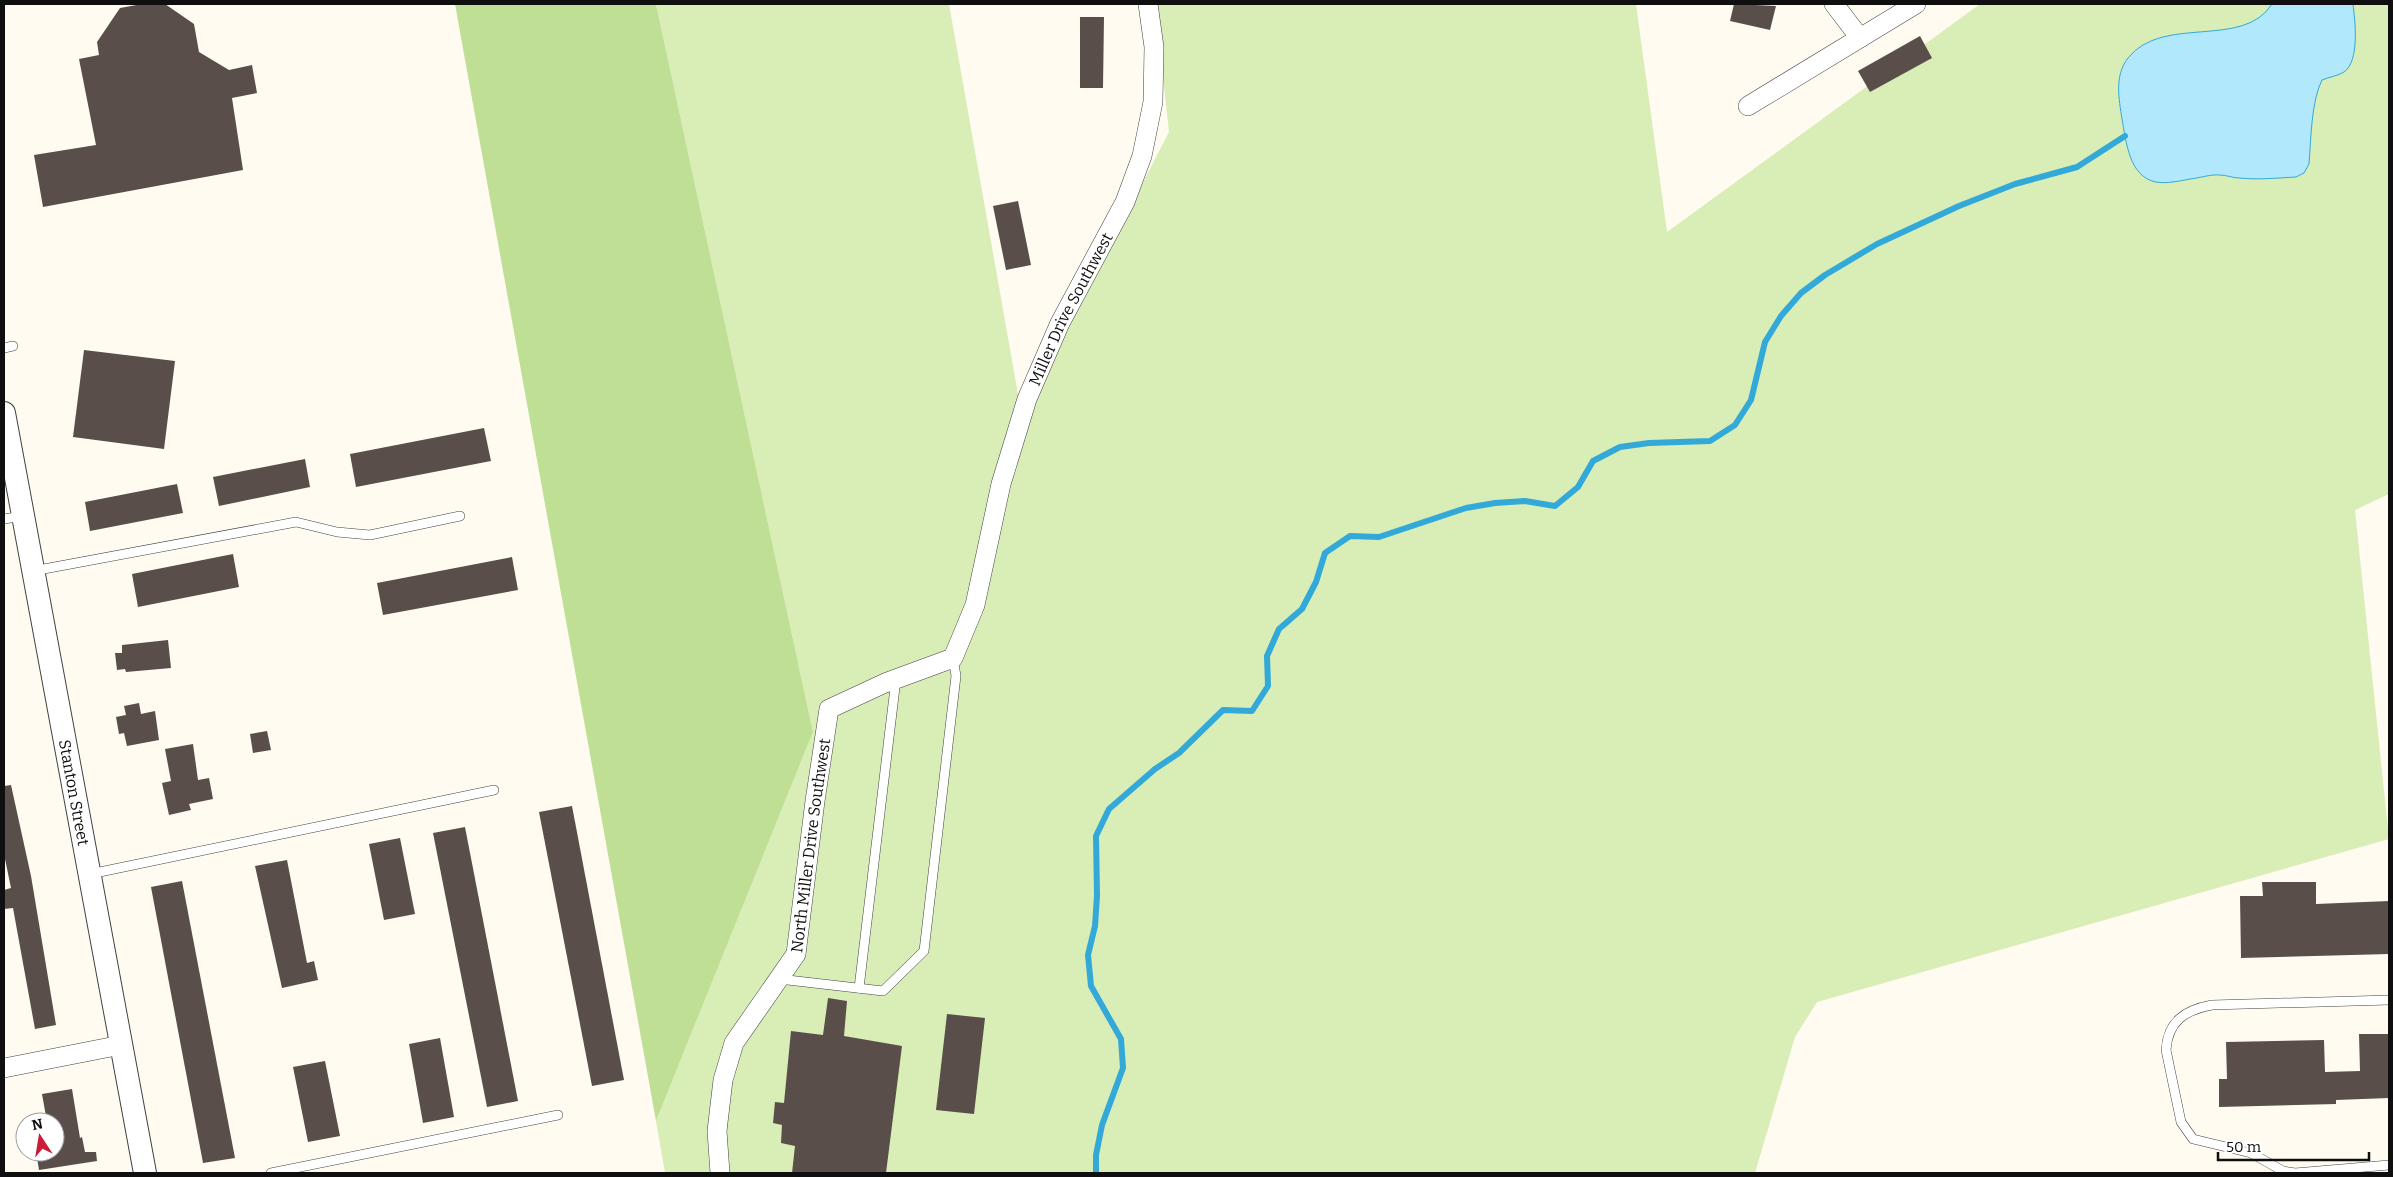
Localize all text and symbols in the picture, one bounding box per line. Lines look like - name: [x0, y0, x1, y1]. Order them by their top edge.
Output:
- street label: Miller Drive Southwest: [1025, 229, 1116, 388]
- street label: North Miller Drive Southwest: [787, 737, 834, 954]
- street label: Stanton Street: [55, 738, 94, 847]
- north arrow: [15, 1112, 65, 1162]
- text: N: [30, 1115, 45, 1134]
- scale bar: [2218, 1130, 2369, 1162]
- text: 50 m: [2226, 1138, 2262, 1156]

